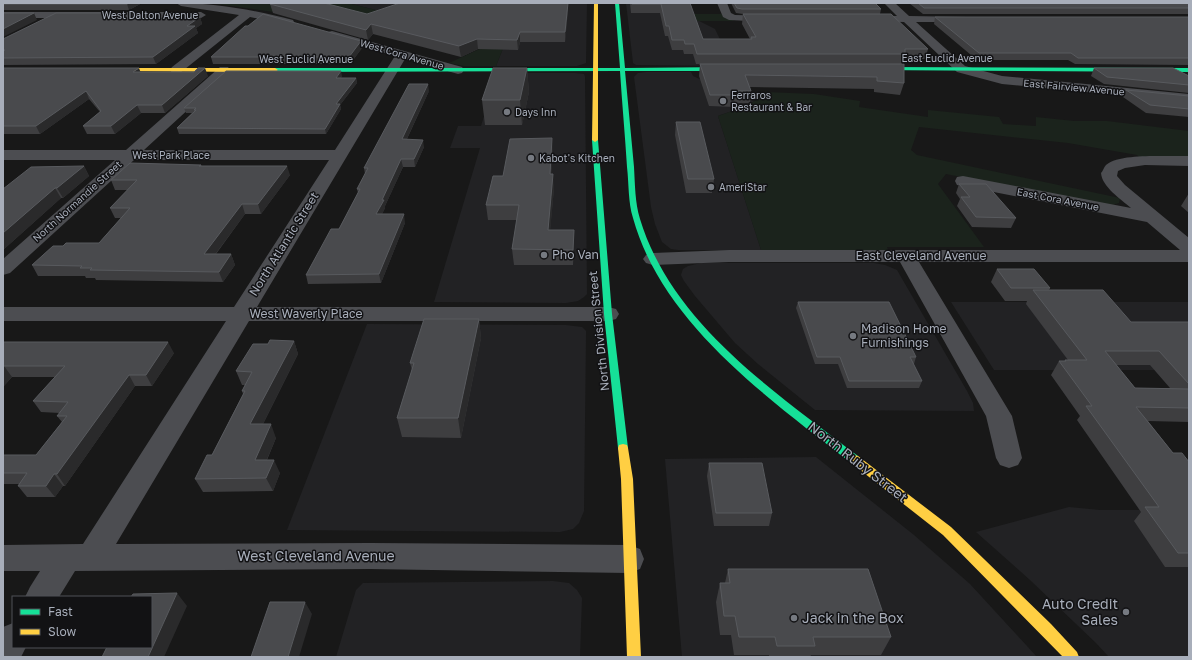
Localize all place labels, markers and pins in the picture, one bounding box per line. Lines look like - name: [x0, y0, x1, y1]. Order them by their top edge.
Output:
- place label: Ferraros Restaurant & Bar: [731, 89, 812, 113]
- marker: Ferraros Restaurant & Bar: [718, 96, 728, 106]
- place label: Days Inn: [515, 106, 556, 118]
- marker: Days Inn: [502, 107, 512, 117]
- place label: Kabot's Kitchen: [539, 152, 615, 164]
- marker: Kabot's Kitchen: [526, 153, 536, 163]
- place label: AmeriStar: [719, 181, 767, 193]
- marker: AmeriStar: [706, 182, 716, 192]
- place label: Pho Van: [552, 247, 599, 262]
- marker: Pho Van: [539, 250, 549, 260]
- place label: Madison Home Furnishings: [861, 321, 947, 350]
- marker: Madison Home Furnishings: [848, 331, 858, 341]
- place label: Auto Credit Sales: [1042, 595, 1118, 628]
- marker: Auto Credit Sales: [1121, 607, 1131, 617]
- place label: Jack in the Box: [802, 609, 904, 626]
- marker: Jack in the Box: [789, 613, 799, 623]

